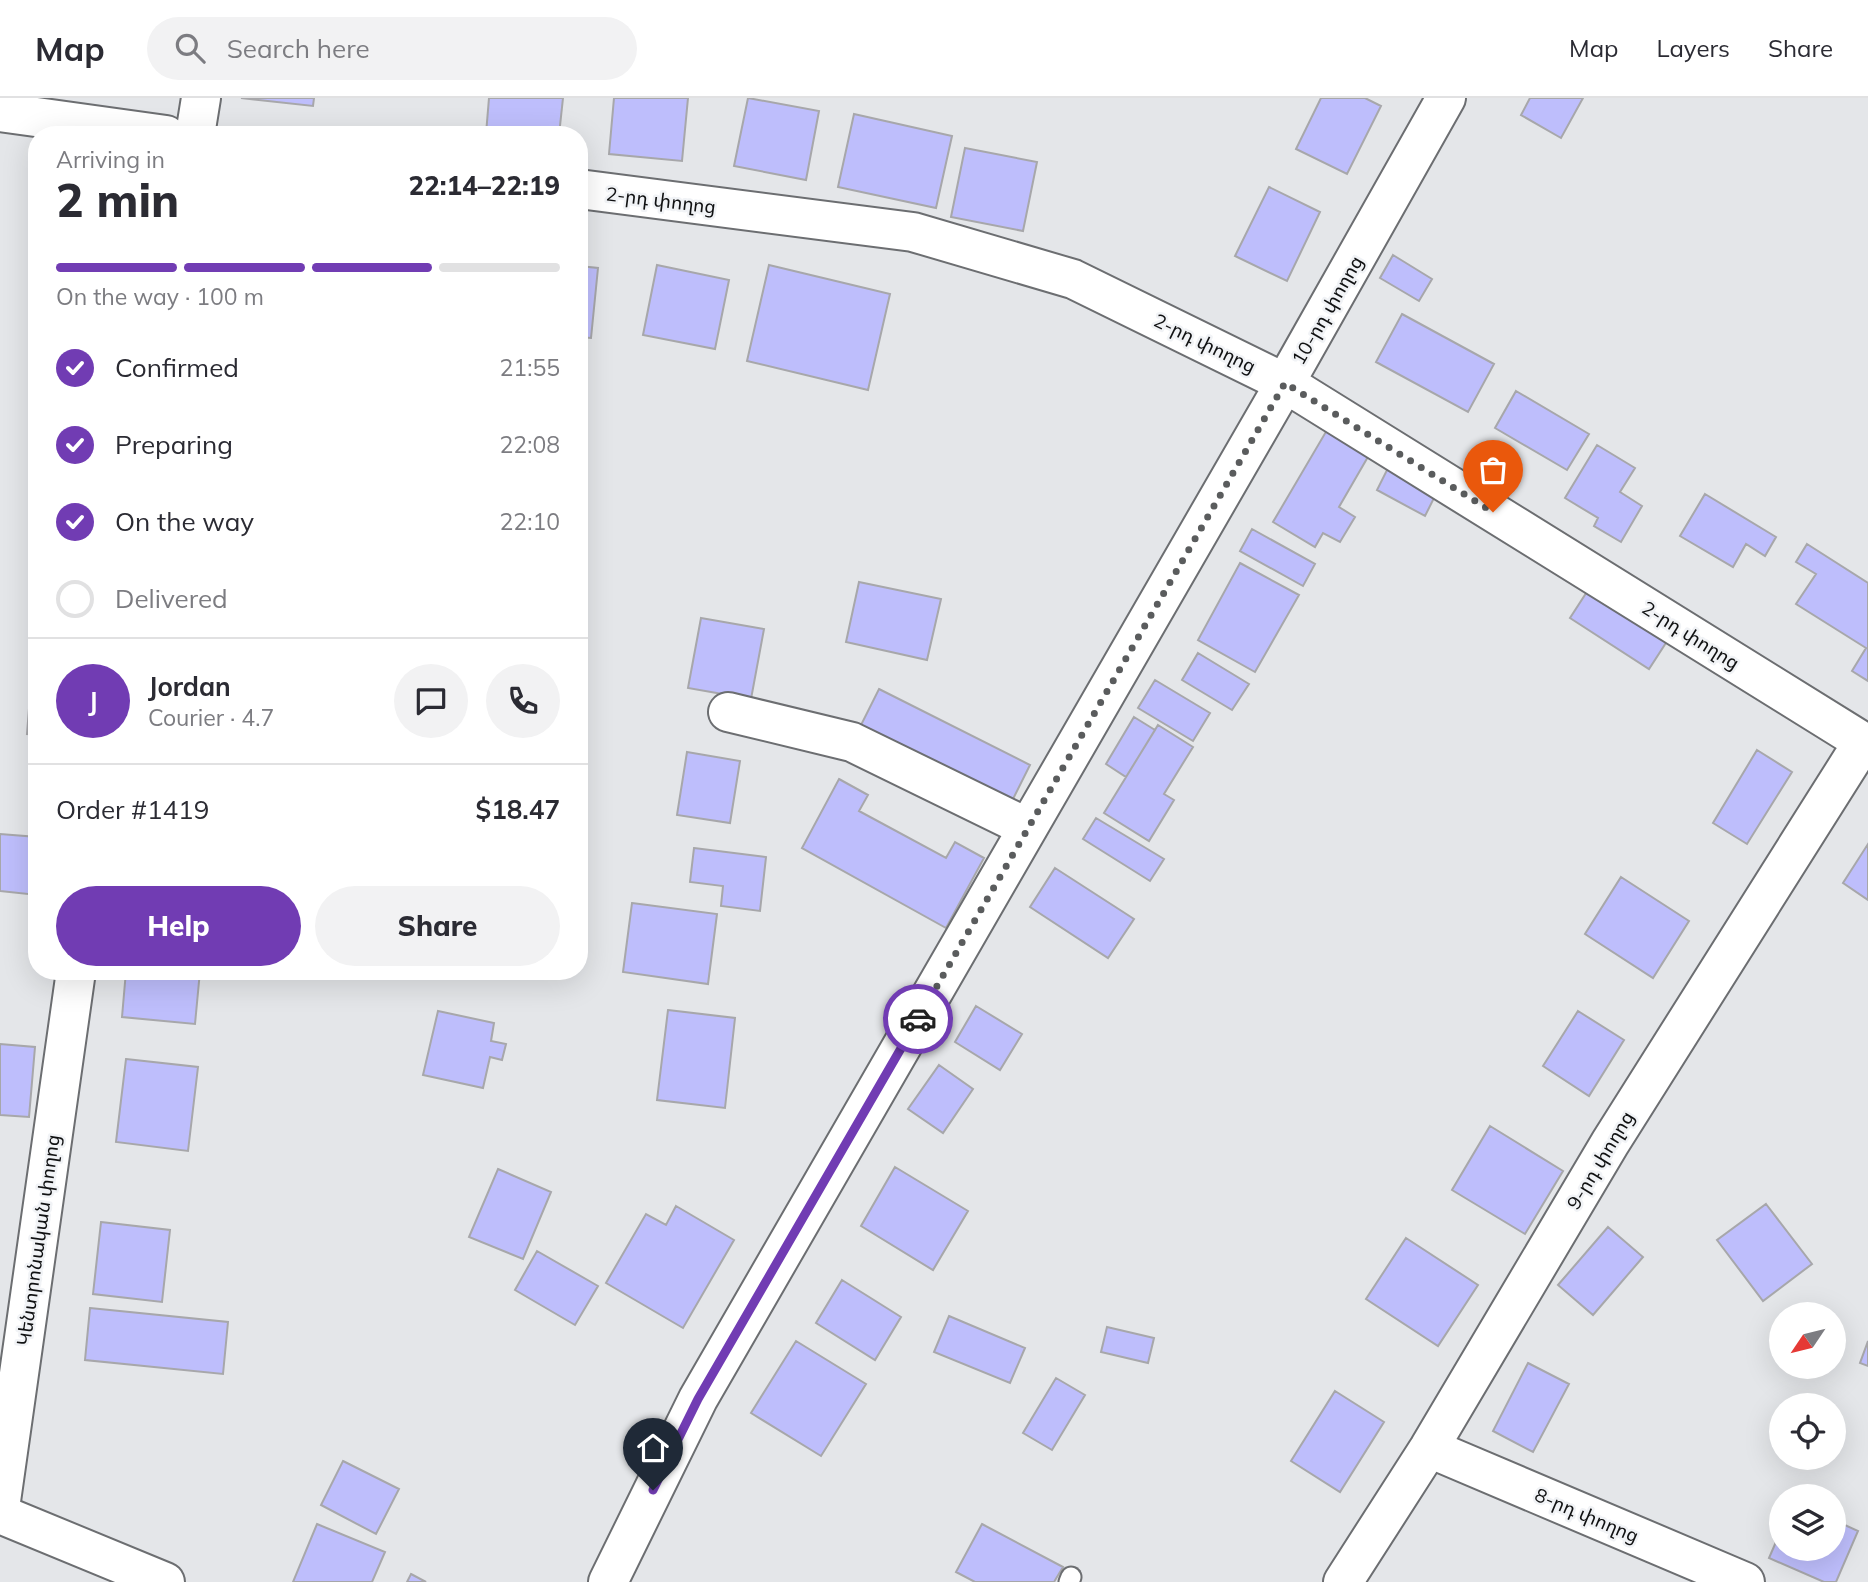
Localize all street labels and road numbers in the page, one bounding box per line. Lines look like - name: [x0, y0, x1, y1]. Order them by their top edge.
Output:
- street label: 2-րդ փողոց: [605, 181, 717, 219]
- street label: 10-րդ փողոց: [1286, 251, 1368, 369]
- street label: 2-րդ փողոց: [1150, 308, 1260, 378]
- street label: 2-րդ փողոց: [1638, 595, 1744, 675]
- street label: 9-րդ փողոց: [1561, 1106, 1639, 1214]
- street label: Կենտրոնական փողոց: [11, 1133, 65, 1347]
- street label: 8-րդ փողոց: [1531, 1482, 1643, 1548]

